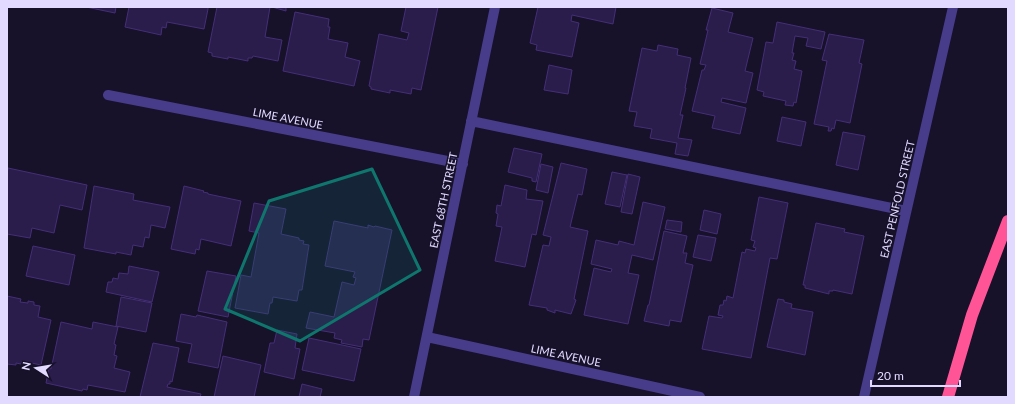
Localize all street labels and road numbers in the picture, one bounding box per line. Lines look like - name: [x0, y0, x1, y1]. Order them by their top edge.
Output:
- street label: LIME AVENUE: [252, 105, 324, 131]
- street label: EAST PENFOLD STREET: [877, 138, 917, 259]
- street label: EAST 68TH STREET: [426, 150, 460, 249]
- street label: LIME AVENUE: [530, 341, 602, 369]

